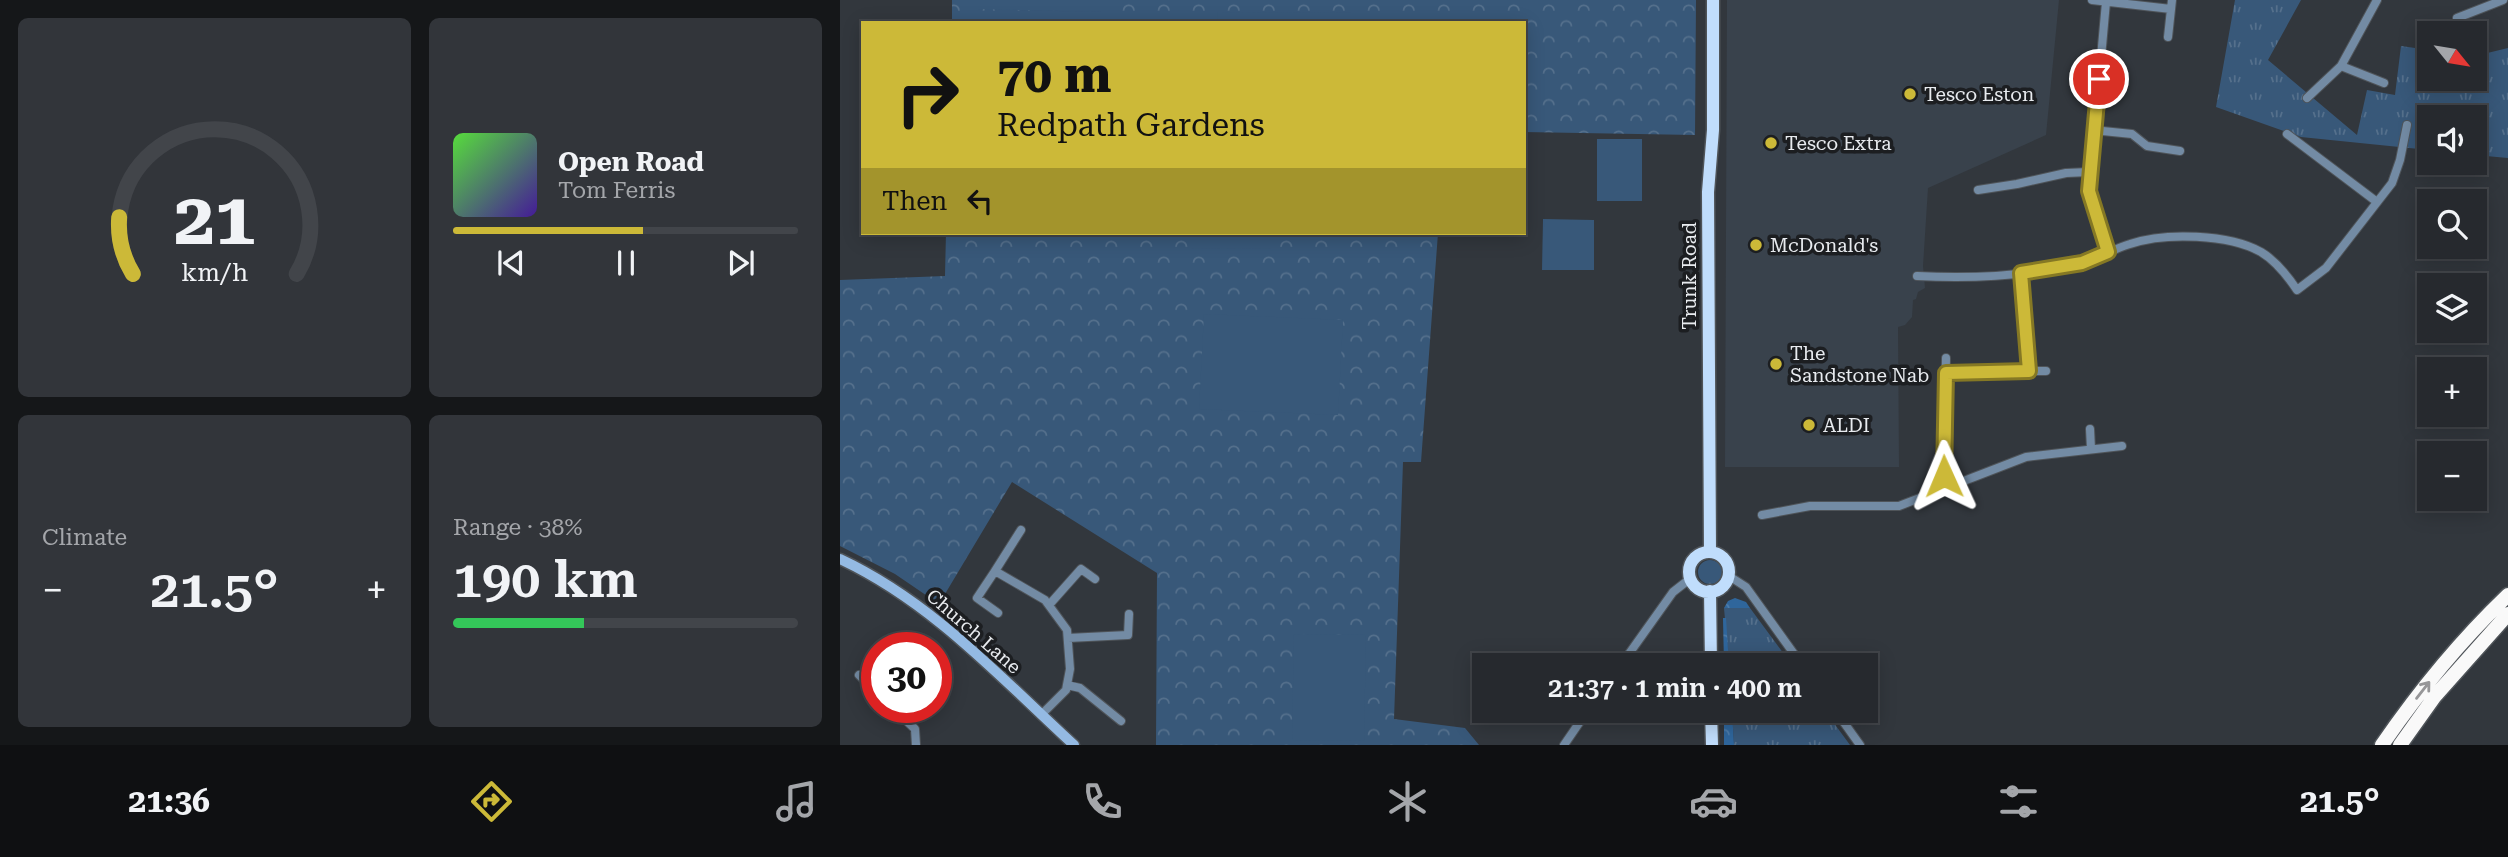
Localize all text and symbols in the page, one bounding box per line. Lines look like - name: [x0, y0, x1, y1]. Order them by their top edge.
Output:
- north arrow: [2417, 21, 2487, 91]
- map controls: [2417, 21, 2487, 511]
- text: 70 m: [997, 47, 1112, 104]
- icon: right: [882, 49, 973, 140]
- pin: [2069, 49, 2129, 109]
- icon: arrive: [2080, 60, 2118, 98]
- place label: Tesco Eston: [1924, 83, 2034, 106]
- marker: Tesco Eston: [1902, 86, 1918, 102]
- button: sound: [2417, 105, 2487, 175]
- text: Redpath Gardens: [997, 106, 1265, 144]
- place label: Tesco Extra: [1785, 132, 1892, 155]
- marker: Tesco Extra: [1763, 135, 1779, 151]
- text: Open Road: [558, 147, 704, 177]
- text: 21: [174, 177, 255, 262]
- text: Tom Ferris: [558, 177, 675, 204]
- icon: left: [961, 182, 999, 220]
- text: Then: [882, 186, 947, 216]
- button: search: [2417, 189, 2487, 259]
- street label: Trunk Road: [1678, 222, 1701, 330]
- place label: McDonald's: [1770, 234, 1878, 257]
- marker: McDonald's: [1748, 237, 1764, 253]
- icon: previous: [492, 244, 530, 282]
- icon: pause: [607, 244, 645, 282]
- icon: next: [722, 244, 760, 282]
- text: km/h: [181, 258, 248, 287]
- button: layers: [2417, 273, 2487, 343]
- place label: The Sandstone Nab: [1790, 342, 1929, 387]
- marker: The Sandstone Nab: [1768, 356, 1784, 372]
- button: +: [2417, 357, 2487, 427]
- place label: ALDI: [1823, 414, 1870, 437]
- marker: ALDI: [1801, 417, 1817, 433]
- position arrow: [1907, 439, 1981, 513]
- button: −: [2417, 441, 2487, 511]
- text: Range · 38%: [453, 514, 582, 541]
- text: Climate: [42, 524, 127, 551]
- text: 190 km: [453, 549, 638, 610]
- text: 21.5°: [150, 559, 279, 620]
- text: −: [42, 568, 63, 612]
- text: +: [366, 568, 387, 612]
- street label: Church Lane: [922, 584, 1026, 679]
- speed limit sign: 30: [861, 632, 952, 723]
- text: 21:37 · 1 min · 400 m: [1548, 673, 1802, 703]
- one-way arrow: [2415, 681, 2430, 700]
- icon: directions: [467, 777, 516, 826]
- icon: music: [772, 777, 821, 826]
- icon: phone: [1078, 777, 1127, 826]
- icon: climate: [1383, 777, 1432, 826]
- icon: car: [1689, 777, 1738, 826]
- icon: filters: [1994, 777, 2043, 826]
- text: 21:36: [128, 782, 210, 820]
- text: 21.5°: [2300, 782, 2380, 820]

